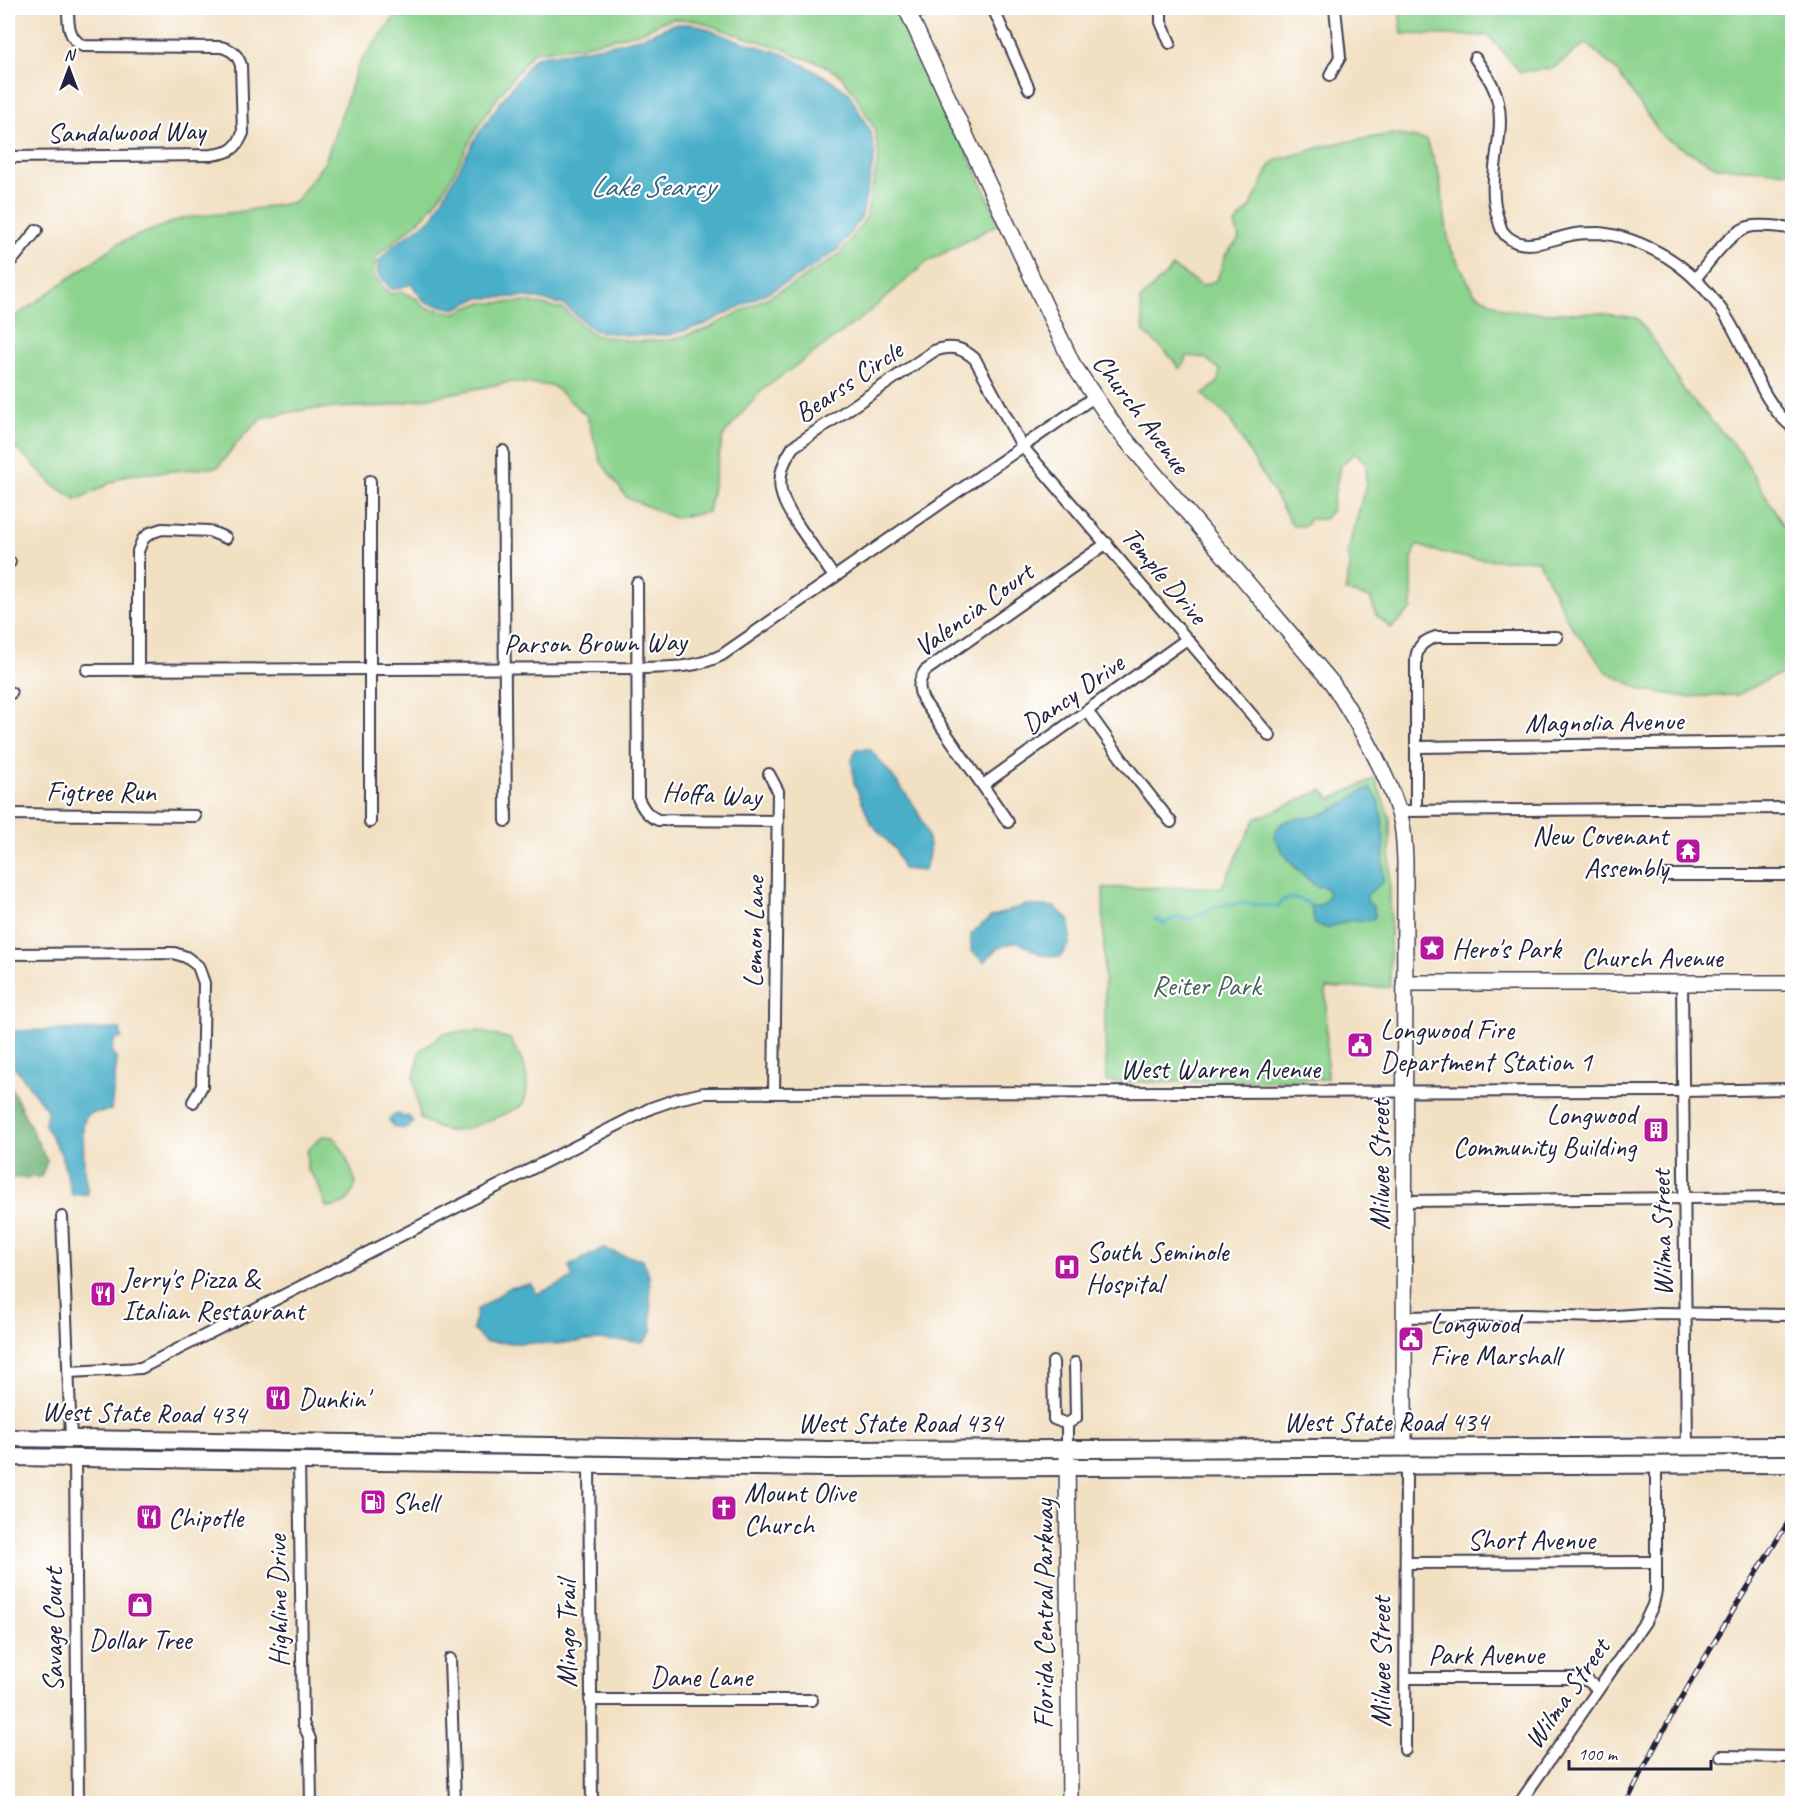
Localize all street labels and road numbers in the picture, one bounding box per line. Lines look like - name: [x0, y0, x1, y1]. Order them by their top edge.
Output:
- street label: Sandalwood Way: [47, 113, 208, 150]
- street label: Bearss Circle: [787, 331, 911, 430]
- street label: Church Avenue: [1085, 346, 1199, 482]
- street label: Temple Drive: [1114, 519, 1217, 633]
- street label: Valencia Court: [907, 553, 1042, 664]
- street label: Parson Brown Way: [503, 623, 689, 662]
- street label: Dancy Drive: [1014, 644, 1132, 741]
- street label: Magnolia Avenue: [1525, 703, 1685, 740]
- street label: Hoffa Way: [662, 773, 765, 814]
- street label: Figtree Run: [46, 774, 157, 809]
- street label: Lemon Lane: [735, 874, 772, 988]
- street label: Church Avenue: [1581, 940, 1725, 975]
- street label: West Warren Avenue: [1120, 1051, 1322, 1086]
- street label: Milwee Street: [1362, 1097, 1397, 1230]
- street label: Wilma Street: [1643, 1167, 1680, 1297]
- street label: West State Road 434: [41, 1393, 249, 1432]
- street label: West State Road 434: [1284, 1404, 1491, 1439]
- street label: West State Road 434: [798, 1405, 1005, 1440]
- street label: Florida Central Parkway: [1026, 1497, 1061, 1729]
- street label: Short Avenue: [1467, 1522, 1597, 1557]
- street label: Highline Drive: [259, 1533, 296, 1667]
- street label: Savage Court: [35, 1565, 70, 1692]
- street label: Mingo Trail: [549, 1575, 584, 1688]
- street label: Milwee Street: [1363, 1594, 1398, 1727]
- street label: Wilma Street: [1516, 1629, 1619, 1755]
- street label: Park Avenue: [1428, 1637, 1546, 1672]
- street label: Dane Lane: [650, 1659, 754, 1694]

